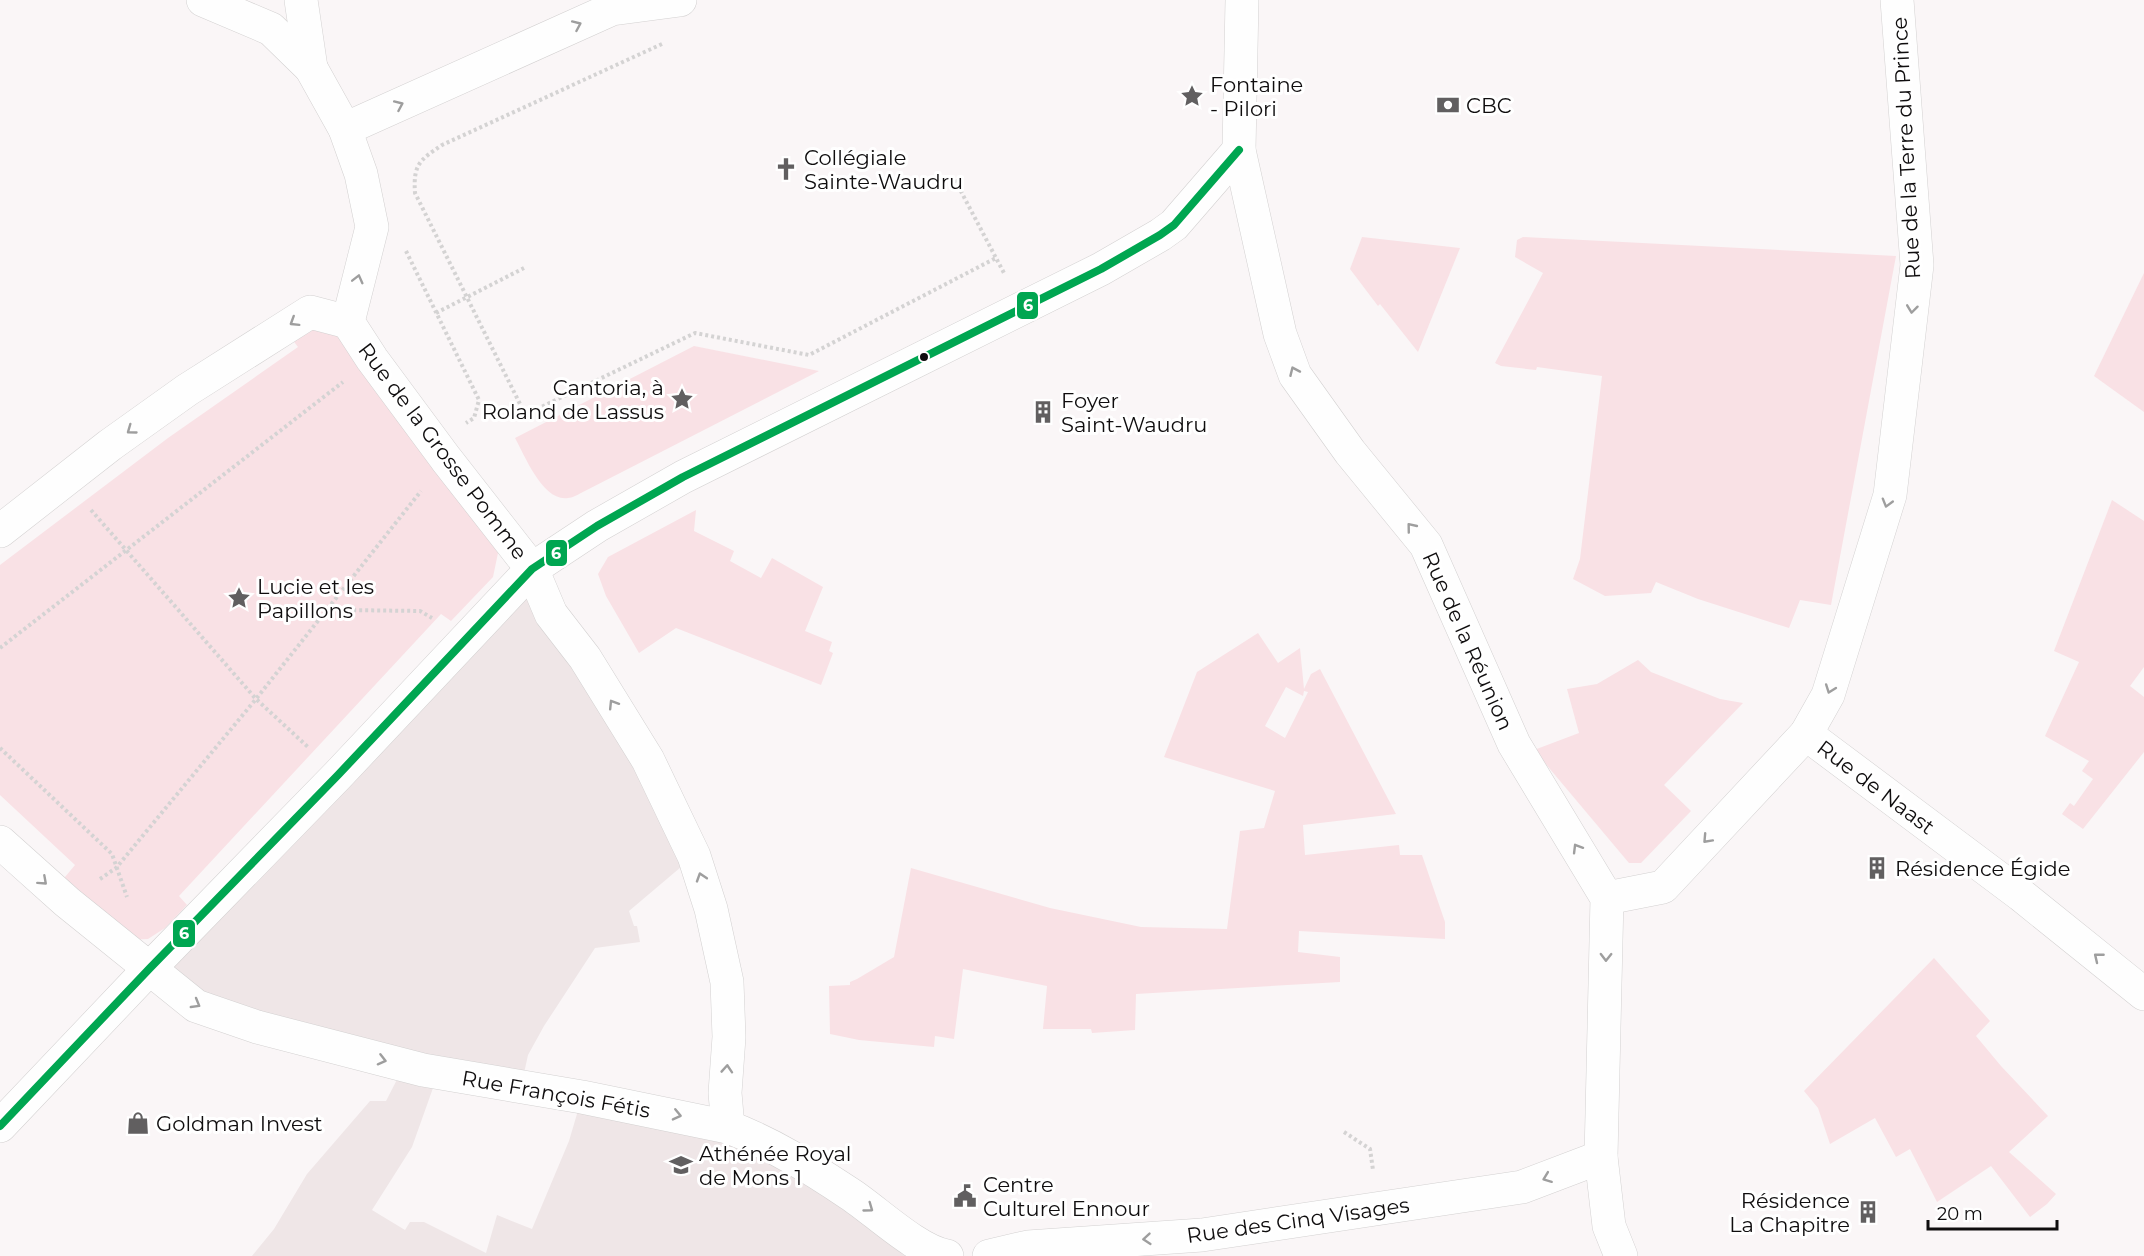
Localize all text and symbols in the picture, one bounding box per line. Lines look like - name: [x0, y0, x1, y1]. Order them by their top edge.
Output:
- street label: Rue de la Terre du Prince: [1887, 16, 1925, 280]
- one-way arrow: [570, 20, 581, 32]
- place label: Fontaine - Pilori: [1210, 72, 1303, 121]
- place icon: Fontaine - Pilori: [1179, 83, 1205, 109]
- bank icon: CBC: [1435, 92, 1461, 118]
- place label: CBC: [1466, 93, 1512, 118]
- one-way arrow: [392, 100, 403, 112]
- place label: Collégiale Sainte-Waudru: [804, 145, 963, 194]
- church icon: Collégiale Sainte-Waudru: [773, 156, 799, 182]
- one-way arrow: [351, 274, 364, 284]
- line badge: 6: [1016, 291, 1039, 320]
- text: 6: [1023, 296, 1033, 315]
- one-way arrow: [1906, 305, 1919, 314]
- one-way arrow: [290, 315, 300, 327]
- street label: Rue de la Grosse Pomme: [353, 338, 533, 564]
- unlabelled marker: [918, 351, 930, 363]
- one-way arrow: [1290, 366, 1302, 377]
- place label: Cantoria, à Roland de Lassus: [482, 375, 664, 424]
- place icon: Cantoria, à Roland de Lassus: [669, 386, 695, 412]
- place label: Foyer Saint-Waudru: [1061, 388, 1207, 437]
- building icon: Foyer Saint-Waudru: [1030, 399, 1056, 425]
- one-way arrow: [127, 423, 138, 434]
- one-way arrow: [1882, 497, 1894, 508]
- one-way arrow: [1407, 522, 1418, 533]
- line badge: 6: [545, 539, 568, 567]
- text: 6: [551, 544, 561, 563]
- street label: Rue de la Réunion: [1417, 548, 1519, 734]
- place label: Lucie et les Papillons: [257, 574, 374, 623]
- place icon: Lucie et les Papillons: [226, 585, 252, 611]
- one-way arrow: [1824, 683, 1837, 694]
- one-way arrow: [610, 699, 621, 710]
- street label: Rue de Naast: [1812, 735, 1940, 839]
- one-way arrow: [1703, 832, 1714, 842]
- one-way arrow: [1572, 844, 1584, 854]
- building icon: Résidence Égide: [1864, 855, 1890, 881]
- place label: Résidence Égide: [1895, 856, 2071, 881]
- one-way arrow: [695, 872, 708, 883]
- one-way arrow: [37, 874, 47, 885]
- line badge: 6: [172, 919, 196, 948]
- text: 6: [179, 924, 189, 943]
- one-way arrow: [1600, 952, 1612, 961]
- one-way arrow: [2094, 954, 2105, 965]
- one-way arrow: [190, 997, 200, 1008]
- one-way arrow: [377, 1052, 387, 1065]
- one-way arrow: [720, 1064, 733, 1073]
- street label: Rue François Fétis: [460, 1065, 652, 1123]
- one-way arrow: [671, 1108, 681, 1121]
- shop icon: Goldman Invest: [125, 1110, 151, 1136]
- place label: Goldman Invest: [156, 1111, 323, 1136]
- place label: Athénée Royal de Mons 1: [699, 1141, 851, 1190]
- school or university icon: Athénée Royal de Mons 1: [668, 1152, 694, 1178]
- one-way arrow: [1542, 1171, 1553, 1183]
- place label: Centre Culturel Ennour: [983, 1172, 1150, 1221]
- public building icon: Centre Culturel Ennour: [952, 1183, 978, 1209]
- place label: Résidence La Chapitre: [1729, 1188, 1850, 1237]
- street label: Rue des Cinq Visages: [1185, 1192, 1411, 1248]
- scale bar: [1928, 1193, 2057, 1231]
- building icon: Résidence La Chapitre: [1855, 1199, 1881, 1225]
- one-way arrow: [863, 1201, 874, 1212]
- text: 20 m: [1937, 1203, 1983, 1225]
- one-way arrow: [1143, 1232, 1152, 1245]

